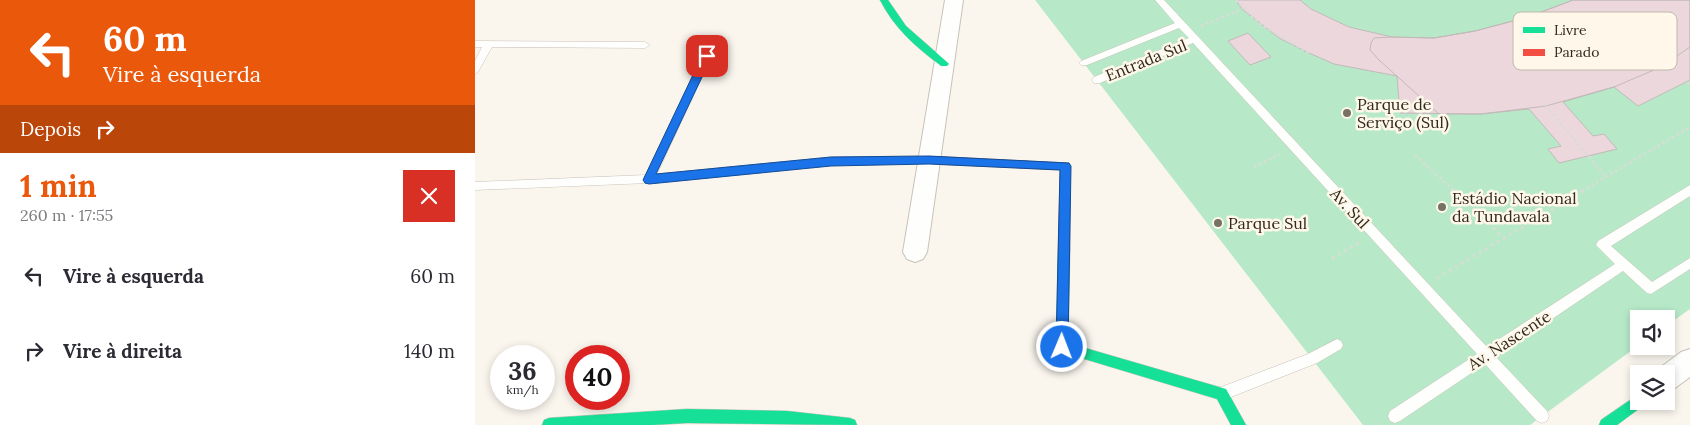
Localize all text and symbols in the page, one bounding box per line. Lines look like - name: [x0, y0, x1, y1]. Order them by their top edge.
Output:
- legend: [1513, 12, 1677, 70]
- text: 60 m: [103, 16, 187, 61]
- icon: left: [20, 20, 85, 85]
- text: Livre: [1554, 21, 1587, 39]
- pin: [686, 35, 728, 77]
- street label: Entrada Sul: [1103, 35, 1189, 85]
- icon: arrive: [693, 42, 721, 70]
- text: Parado: [1554, 43, 1599, 61]
- text: Vire à esquerda: [103, 60, 261, 88]
- place label: Parque de Serviço (Sul): [1357, 94, 1449, 133]
- marker: Parque de Serviço (Sul): [1341, 107, 1353, 119]
- icon: right: [91, 115, 119, 143]
- text: Depois: [20, 117, 81, 141]
- text: 1 min: [20, 167, 97, 205]
- button: close: [403, 170, 455, 222]
- street label: Av. Sul: [1326, 183, 1374, 232]
- place label: Estádio Nacional da Tundavala: [1452, 188, 1577, 226]
- marker: Estádio Nacional da Tundavala: [1436, 201, 1448, 213]
- text: 260 m · 17:55: [20, 205, 113, 225]
- place label: Parque Sul: [1228, 213, 1307, 233]
- marker: Parque Sul: [1212, 217, 1224, 229]
- icon: left: [20, 262, 48, 290]
- text: Vire à esquerda: [63, 264, 204, 288]
- text: 60 m: [410, 264, 455, 288]
- street label: Av. Nascente: [1463, 306, 1554, 375]
- map controls: [1630, 310, 1675, 410]
- button: sound: [1630, 310, 1675, 355]
- position arrow: [1035, 320, 1087, 372]
- icon: right: [20, 337, 48, 365]
- text: Vire à direita: [63, 339, 182, 363]
- text: 140 m: [404, 339, 455, 363]
- speed limit sign: 40: [565, 345, 630, 410]
- text: 36: [508, 355, 537, 387]
- button: layers: [1630, 365, 1675, 410]
- text: km/h: [506, 382, 539, 397]

